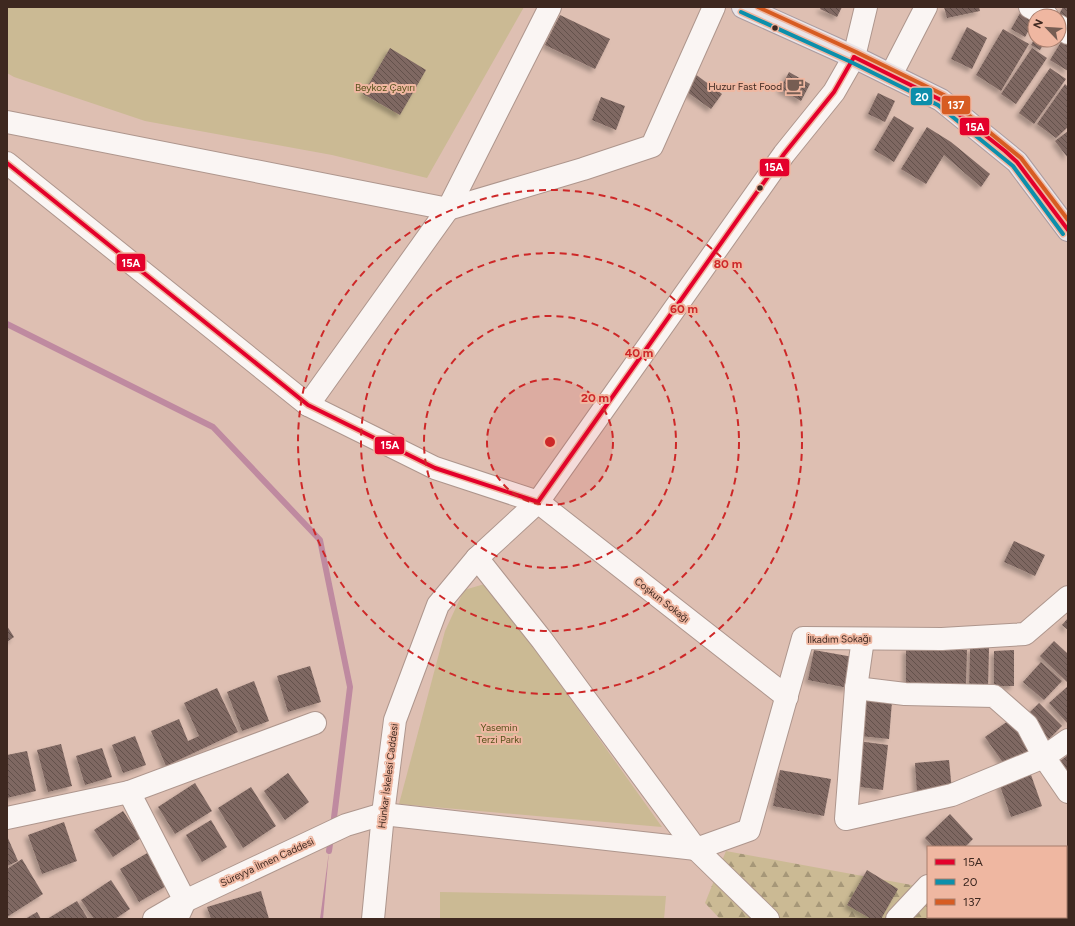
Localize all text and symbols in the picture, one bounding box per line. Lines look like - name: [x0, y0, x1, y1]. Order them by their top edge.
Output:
- north arrow: [1027, 8, 1067, 48]
- text: N: [1031, 17, 1046, 31]
- unlabelled marker: [770, 23, 780, 33]
- cafe icon: Huzur Fast Food: [785, 76, 805, 96]
- place label: Huzur Fast Food: [708, 80, 782, 93]
- park label: Beykoz Çayırı: [355, 81, 415, 94]
- line badge: 20: [910, 87, 933, 106]
- text: 20: [915, 91, 929, 104]
- line badge: 137: [941, 95, 971, 115]
- text: 137: [948, 99, 964, 112]
- line badge: 15A: [959, 117, 990, 136]
- text: 15A: [966, 121, 985, 134]
- line badge: 15A: [759, 158, 790, 177]
- text: 15A: [765, 161, 784, 174]
- unlabelled marker: [755, 183, 765, 193]
- line badge: 15A: [116, 253, 146, 272]
- text: 15A: [122, 257, 141, 270]
- text: 80 m: [714, 257, 742, 271]
- text: 60 m: [670, 302, 698, 316]
- text: 40 m: [625, 346, 653, 360]
- text: 20 m: [581, 391, 609, 405]
- centre of rings: [543, 435, 557, 449]
- line badge: 15A: [374, 436, 405, 455]
- text: 15A: [381, 439, 400, 452]
- street label: Coşkun Sokağı: [632, 575, 692, 625]
- street label: İlkadım Sokağı: [807, 632, 871, 646]
- park label: Yasemin Terzi Parkı: [477, 721, 521, 746]
- street label: Hünkar İskelesi Caddesi: [375, 723, 401, 829]
- street label: Süreyya İlmen Caddesi: [218, 835, 316, 889]
- legend: [927, 846, 1067, 918]
- text: 15A: [963, 855, 983, 869]
- text: 20: [963, 875, 978, 889]
- text: 137: [963, 895, 981, 909]

